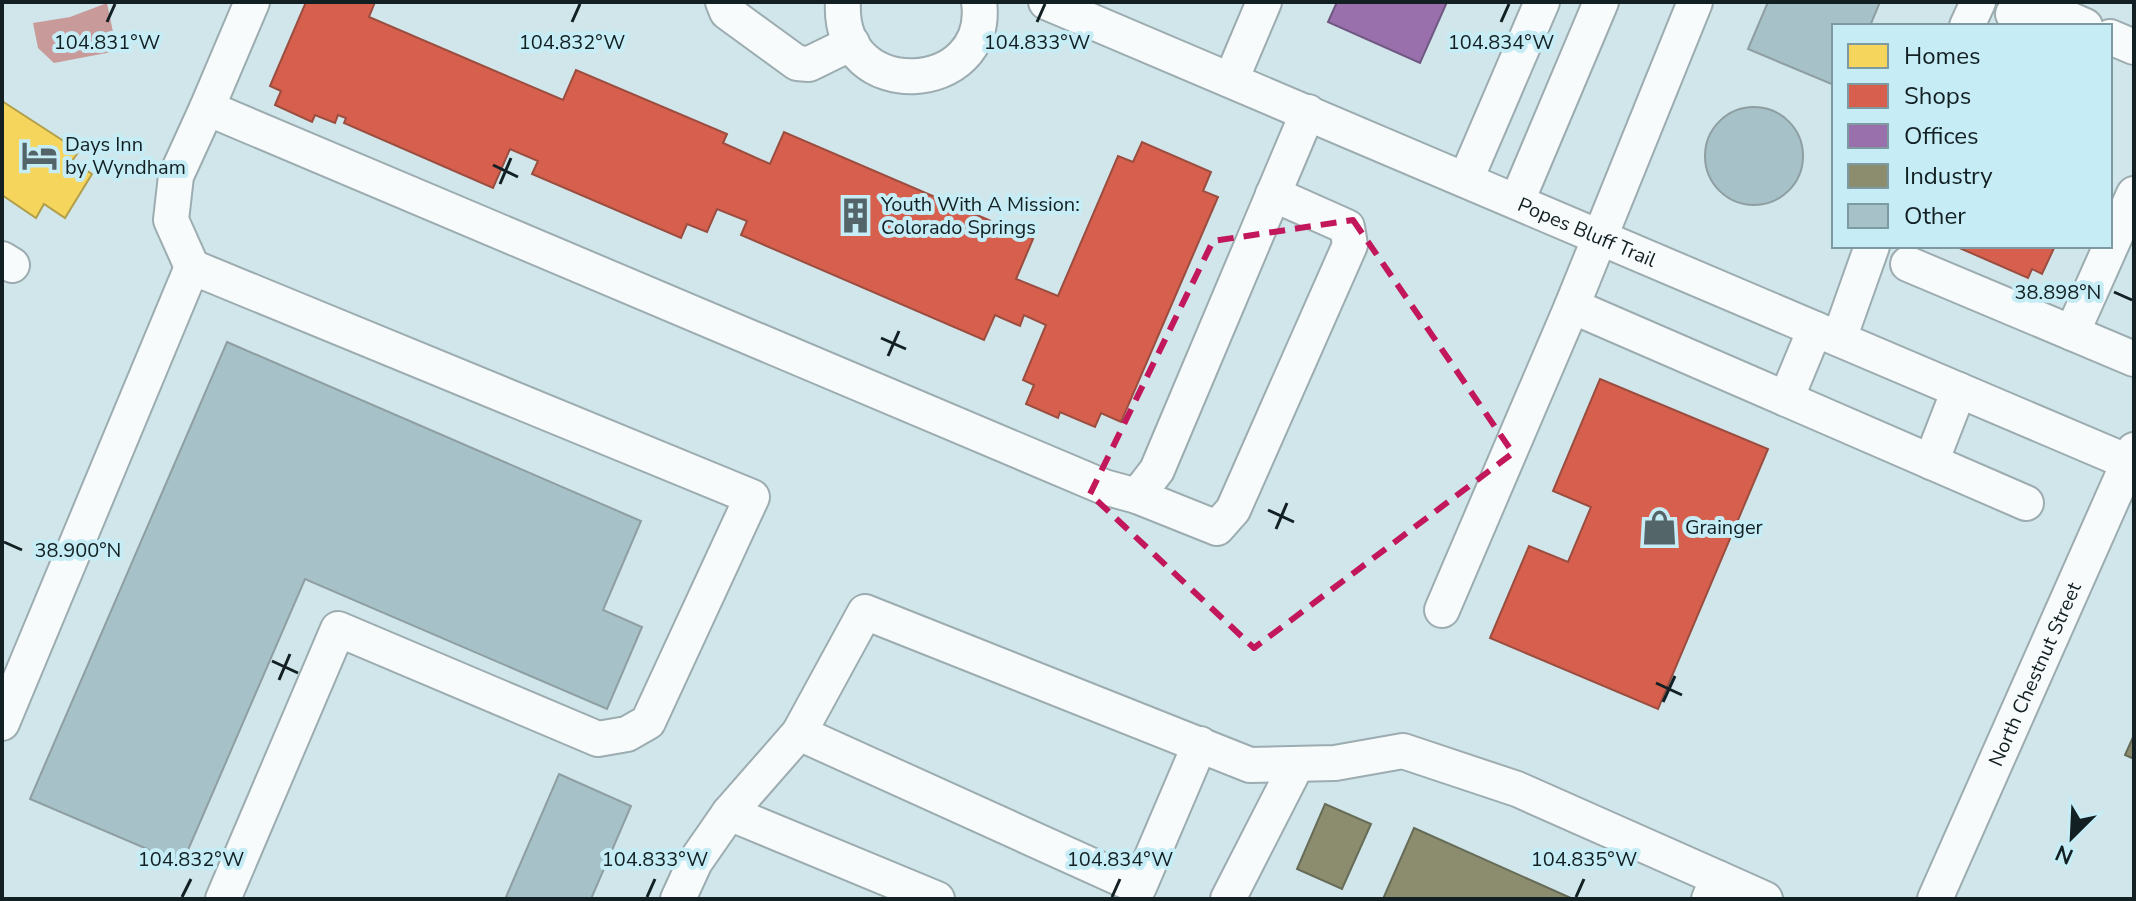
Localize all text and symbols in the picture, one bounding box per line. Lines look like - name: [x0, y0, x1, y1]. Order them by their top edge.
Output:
- legend: [1832, 24, 2112, 248]
- text: 104.831°W: [54, 29, 160, 56]
- text: 104.832°W: [519, 29, 625, 56]
- text: 104.833°W: [984, 29, 1090, 56]
- text: 104.834°W: [1448, 29, 1554, 56]
- text: Homes: [1904, 40, 1980, 72]
- text: Shops: [1904, 80, 1971, 112]
- text: Offices: [1904, 120, 1979, 152]
- place label: Days Inn by Wyndham: [65, 131, 186, 181]
- hotel icon: Days Inn by Wyndham: [20, 137, 58, 175]
- text: Industry: [1904, 160, 1993, 192]
- place label: Youth With A Mission: Colorado Springs: [880, 191, 1080, 241]
- street label: Popes Bluff Trail: [1514, 191, 1661, 273]
- building icon: Youth With A Mission: Colorado Springs: [836, 196, 874, 234]
- text: Other: [1904, 200, 1966, 232]
- text: 38.898°N: [2015, 279, 2101, 306]
- shop icon: Grainger: [1640, 508, 1678, 546]
- place label: Grainger: [1685, 514, 1763, 541]
- text: 38.900°N: [35, 537, 121, 564]
- street label: North Chestnut Street: [1982, 577, 2088, 770]
- north arrow: [2032, 797, 2112, 877]
- text: N: [2051, 837, 2078, 871]
- text: 104.832°W: [138, 846, 244, 873]
- text: 104.833°W: [602, 846, 708, 873]
- text: 104.834°W: [1067, 846, 1173, 873]
- text: 104.835°W: [1531, 846, 1637, 873]

